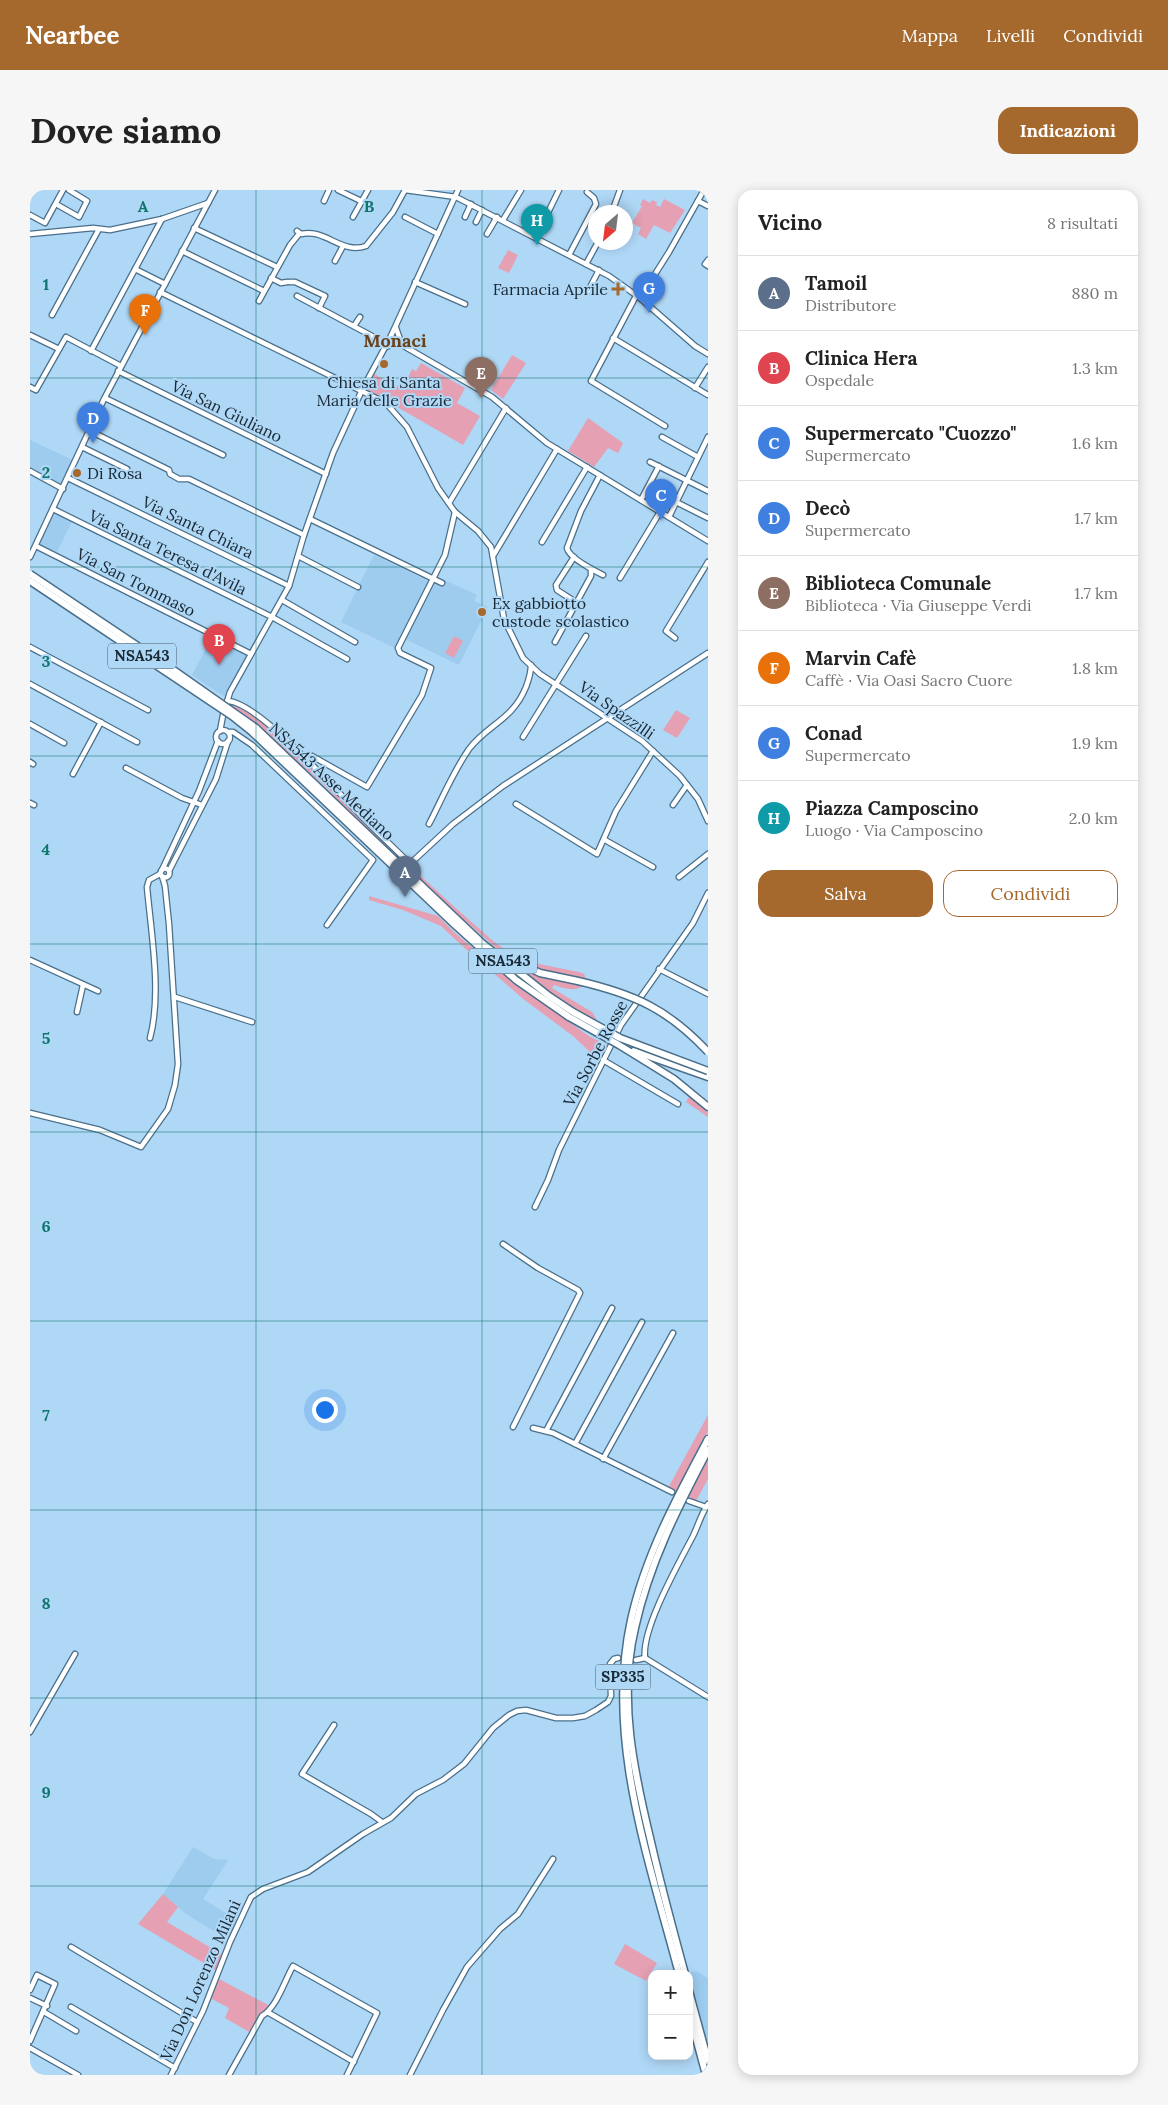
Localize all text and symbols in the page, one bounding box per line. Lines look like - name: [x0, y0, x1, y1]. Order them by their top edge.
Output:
- text: Nearbee: [25, 20, 119, 51]
- text: Mappa: [901, 24, 958, 47]
- text: Livelli: [986, 24, 1035, 47]
- text: Condividi: [1063, 24, 1143, 47]
- button: Indicazioni: [998, 107, 1138, 154]
- text: Dove siamo: [30, 108, 221, 153]
- text: A: [138, 196, 149, 216]
- text: B: [364, 196, 375, 216]
- pin: H: [521, 204, 553, 245]
- north arrow: [588, 205, 633, 250]
- text: Vicino: [758, 209, 822, 236]
- text: 8 risultati: [1047, 213, 1118, 233]
- text: Tamoil: [805, 271, 867, 295]
- pin: G: [633, 272, 665, 313]
- text: 1: [43, 274, 49, 294]
- place label: Farmacia Aprile: [493, 279, 608, 299]
- marker: Farmacia Aprile: [612, 283, 624, 295]
- text: A: [769, 283, 779, 303]
- text: 880 m: [1072, 283, 1118, 303]
- pin: F: [129, 294, 161, 335]
- text: Distributore: [805, 295, 896, 315]
- district label: Monaci: [363, 329, 427, 352]
- text: Clinica Hera: [805, 346, 917, 370]
- pin: E: [465, 357, 497, 398]
- marker: Chiesa di Santa Maria delle Grazie: [378, 358, 390, 370]
- text: B: [769, 358, 779, 378]
- text: 1.3 km: [1072, 358, 1118, 378]
- text: Ospedale: [805, 370, 874, 390]
- place label: Chiesa di Santa Maria delle Grazie: [316, 372, 452, 410]
- street label: Via San Giuliano: [167, 375, 286, 446]
- pin: D: [77, 402, 109, 443]
- text: Supermercato "Cuozzo": [805, 421, 1016, 445]
- text: C: [768, 433, 780, 453]
- text: 1.6 km: [1072, 433, 1118, 453]
- text: Supermercato: [805, 445, 911, 465]
- text: 2: [42, 462, 50, 482]
- place label: Di Rosa: [87, 463, 143, 483]
- marker: Di Rosa: [71, 467, 83, 479]
- pin: C: [645, 479, 677, 520]
- street label: Via Santa Chiara: [138, 491, 257, 563]
- text: Decò: [805, 496, 850, 520]
- street label: Via Santa Teresa d'Avila: [85, 505, 250, 599]
- text: D: [768, 508, 780, 528]
- text: 1.7 km: [1074, 508, 1118, 528]
- text: Supermercato: [805, 520, 911, 540]
- street label: Via San Tommaso: [72, 543, 199, 621]
- text: Biblioteca Comunale: [805, 571, 991, 595]
- text: E: [769, 583, 779, 603]
- text: 1.7 km: [1074, 583, 1118, 603]
- place label: Ex gabbiotto custode scolastico: [492, 593, 629, 631]
- text: Biblioteca · Via Giuseppe Verdi: [805, 595, 1032, 615]
- marker: Ex gabbiotto custode scolastico: [476, 606, 488, 618]
- pin: B: [203, 624, 235, 665]
- road number: NSA543: [108, 644, 176, 668]
- text: Marvin Cafè: [805, 646, 916, 670]
- text: 3: [42, 651, 51, 671]
- text: F: [769, 658, 779, 678]
- text: 1.8 km: [1072, 658, 1118, 678]
- text: Caffè · Via Oasi Sacro Cuore: [805, 670, 1012, 690]
- street label: Via Spazzilli: [574, 676, 659, 743]
- street label: NSA543 Asse Mediano: [265, 718, 399, 844]
- text: Conad: [805, 721, 862, 745]
- text: G: [768, 733, 780, 753]
- text: 1.9 km: [1072, 733, 1118, 753]
- text: Supermercato: [805, 745, 911, 765]
- text: Piazza Camposcino: [805, 796, 979, 820]
- text: H: [768, 808, 780, 828]
- text: 2.0 km: [1069, 808, 1118, 828]
- text: Luogo · Via Camposcino: [805, 820, 983, 840]
- text: 4: [42, 839, 51, 859]
- pin: A: [389, 856, 421, 897]
- button: Salva: [758, 870, 933, 917]
- button: Condividi: [943, 870, 1118, 917]
- road number: NSA543: [469, 948, 537, 974]
- street label: Via Sorbe Rosse: [558, 996, 632, 1110]
- text: 5: [42, 1028, 51, 1048]
- text: 6: [41, 1216, 51, 1236]
- your location: [312, 1397, 338, 1423]
- text: 7: [42, 1405, 50, 1425]
- text: 8: [41, 1593, 51, 1613]
- road number: SP335: [596, 1664, 650, 1690]
- text: 9: [41, 1782, 51, 1802]
- street label: Via Don Lorenzo Milani: [155, 1897, 244, 2064]
- map controls: [648, 1970, 693, 2060]
- button: +: [648, 1970, 693, 2015]
- button: −: [648, 2015, 693, 2060]

